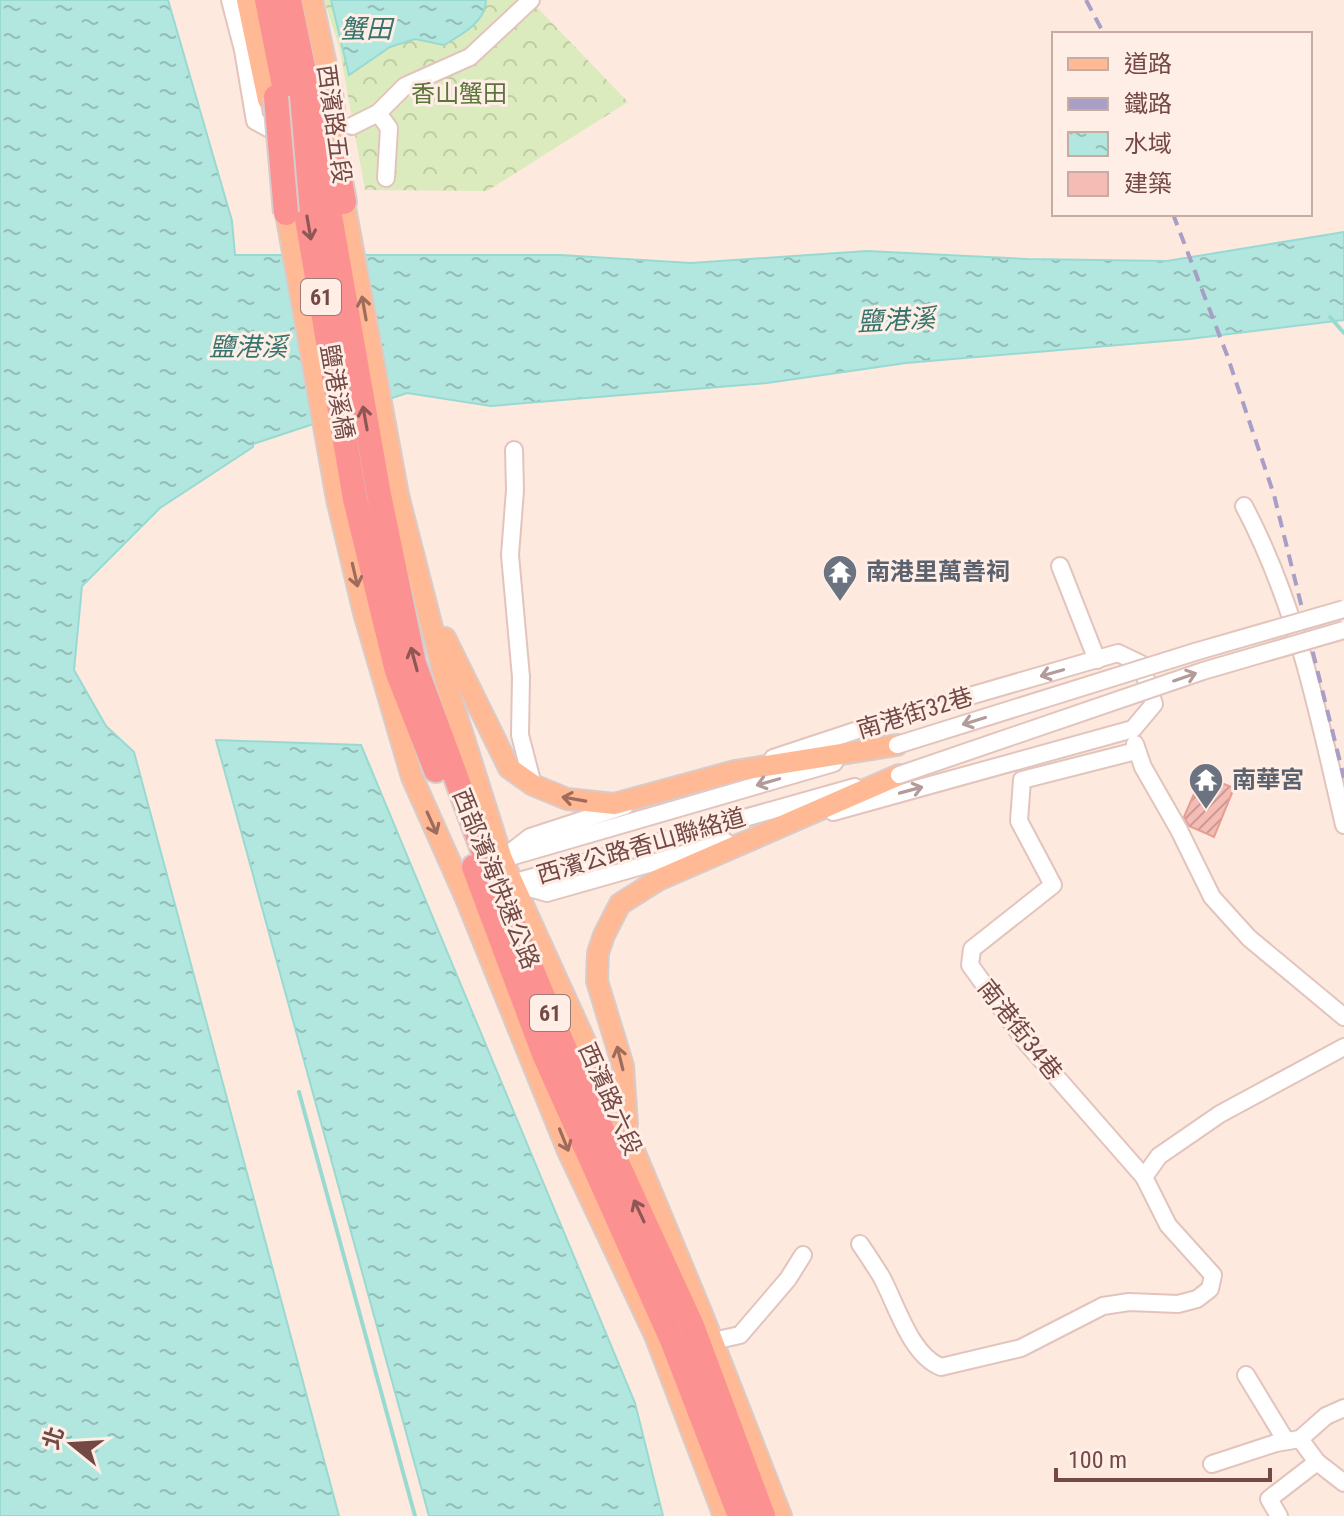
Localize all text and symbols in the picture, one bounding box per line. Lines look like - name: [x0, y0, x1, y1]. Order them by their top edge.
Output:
- water label: 蟹田: [340, 14, 395, 44]
- legend: [1052, 32, 1312, 216]
- text: 道路: [1124, 50, 1172, 78]
- street label: 西濱路五段: [312, 63, 356, 185]
- park label: 香山蟹田: [411, 80, 507, 108]
- text: 鐵路: [1124, 90, 1172, 118]
- text: 水域: [1124, 130, 1172, 158]
- text: 建築: [1124, 170, 1172, 198]
- one-way arrow: [302, 215, 317, 240]
- road number: 61: [301, 279, 341, 315]
- one-way arrow: [355, 295, 370, 321]
- water label: 鹽港溪: [856, 303, 940, 337]
- water label: 鹽港溪: [209, 332, 291, 362]
- street label: 鹽港溪橋: [315, 342, 359, 442]
- one-way arrow: [357, 406, 372, 431]
- temple icon: 南港里萬善祠: [821, 553, 859, 603]
- place label: 南港里萬善祠: [866, 558, 1010, 586]
- one-way arrow: [348, 561, 363, 587]
- one-way arrow: [405, 647, 420, 673]
- one-way arrow: [1040, 666, 1065, 681]
- one-way arrow: [1172, 669, 1197, 684]
- street label: 南港街32巷: [854, 682, 976, 744]
- one-way arrow: [962, 714, 987, 729]
- temple icon: 南華宮: [1187, 761, 1225, 811]
- place label: 南華宮: [1232, 766, 1304, 794]
- one-way arrow: [756, 775, 782, 790]
- one-way arrow: [897, 782, 923, 797]
- street label: 西部濱海快速公路: [447, 785, 545, 973]
- one-way arrow: [562, 790, 587, 805]
- street label: 西濱公路香山聯絡道: [533, 803, 749, 889]
- one-way arrow: [425, 810, 440, 834]
- street label: 南港街34巷: [972, 974, 1068, 1086]
- road number: 61: [530, 995, 570, 1031]
- street label: 西濱路六段: [573, 1038, 647, 1160]
- one-way arrow: [612, 1046, 627, 1072]
- one-way arrow: [558, 1127, 572, 1152]
- one-way arrow: [631, 1199, 646, 1223]
- north arrow: [32, 1404, 112, 1484]
- text: 北: [38, 1424, 69, 1452]
- scale bar: [1056, 1432, 1270, 1482]
- text: 100 m: [1068, 1446, 1127, 1474]

